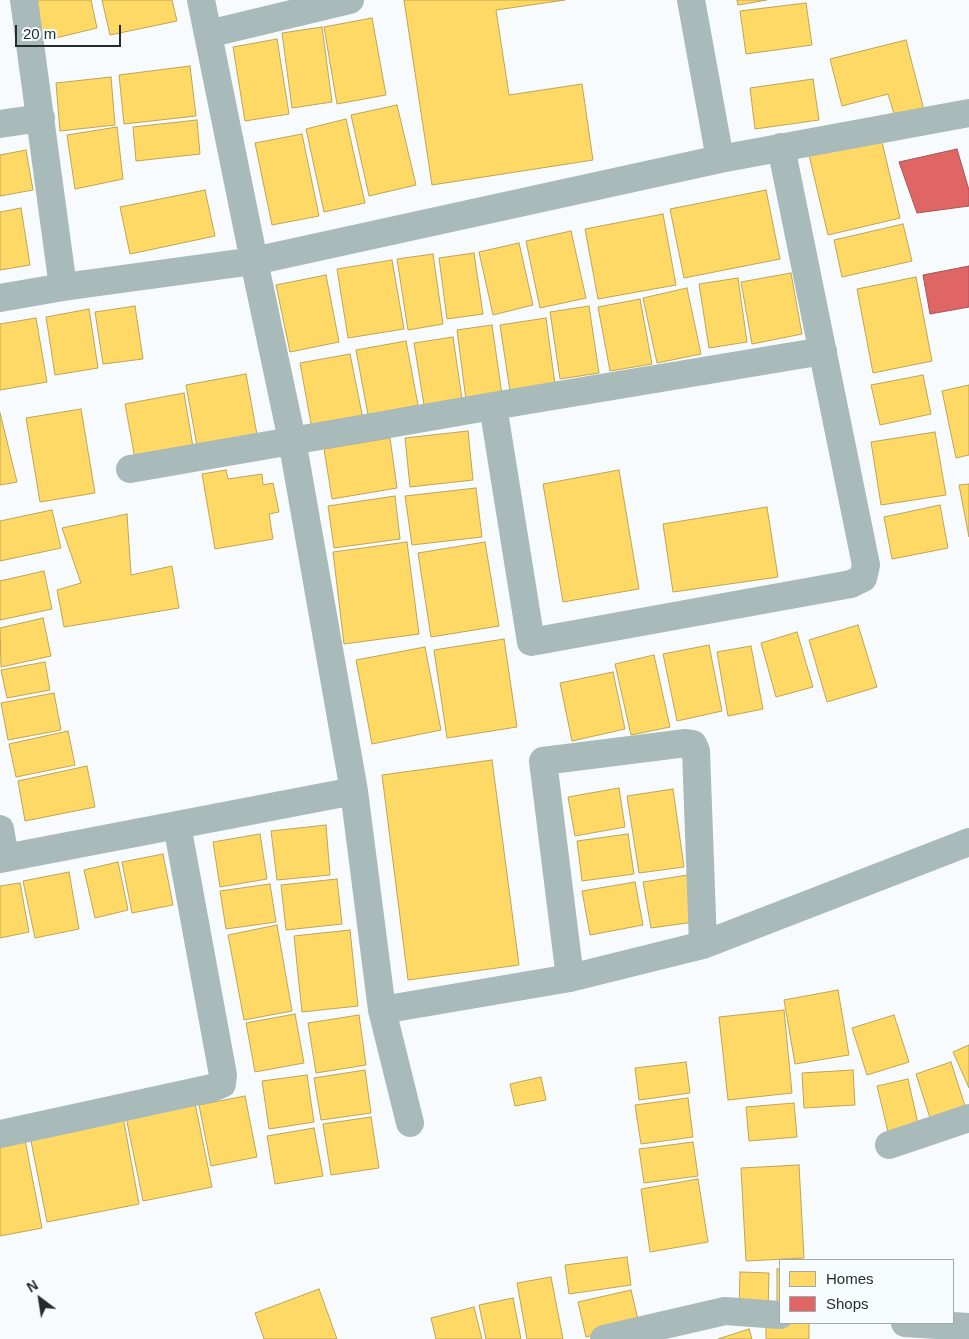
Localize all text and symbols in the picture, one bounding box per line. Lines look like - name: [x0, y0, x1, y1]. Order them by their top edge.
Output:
- scale bar: [18, 15, 124, 47]
- text: 20 m: [23, 25, 56, 42]
- legend: [779, 1259, 954, 1324]
- text: Homes: [826, 1270, 874, 1287]
- north arrow: [15, 1274, 65, 1324]
- text: N: [24, 1277, 41, 1296]
- text: Shops: [826, 1295, 869, 1312]

